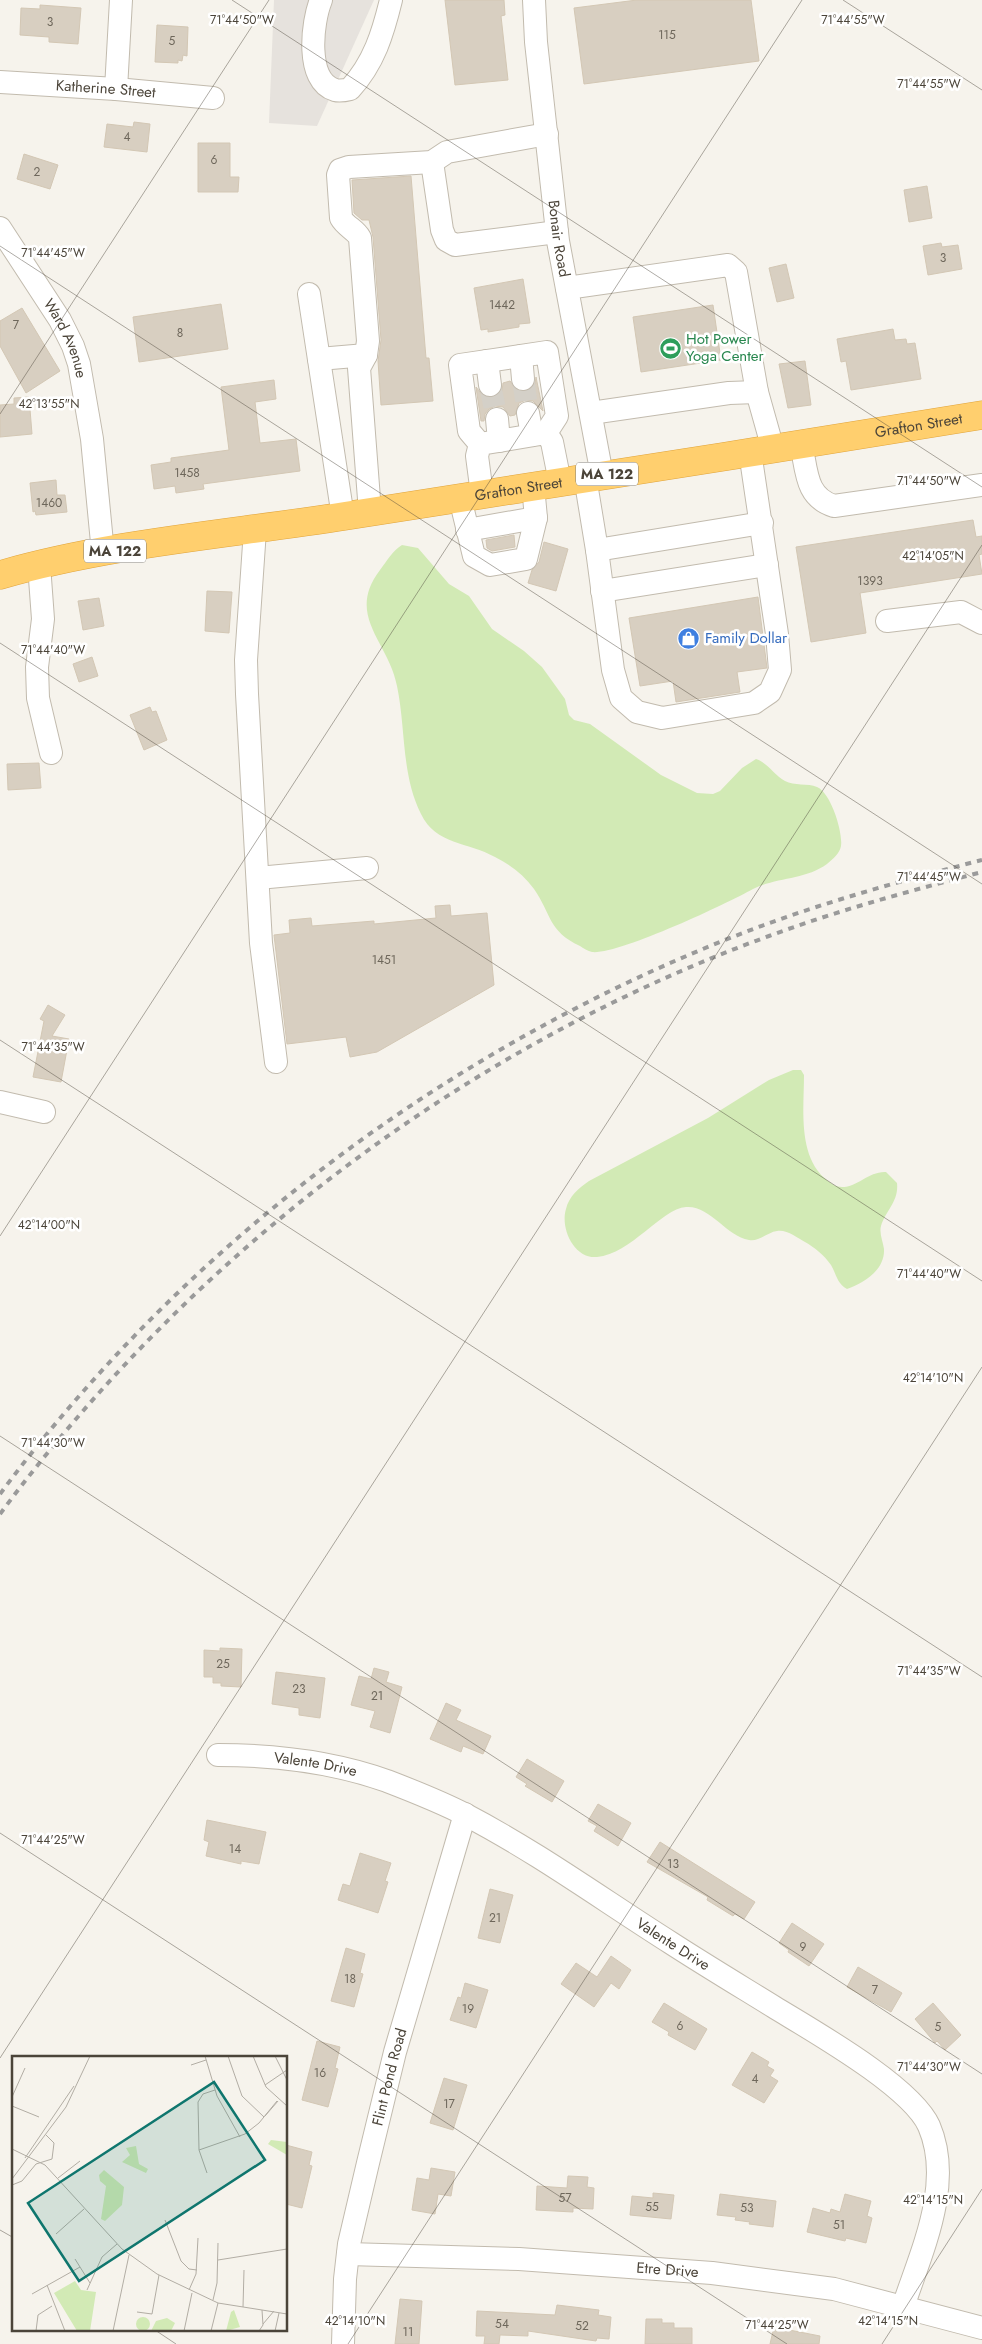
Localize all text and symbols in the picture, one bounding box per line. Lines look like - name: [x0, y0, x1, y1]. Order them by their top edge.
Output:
- text: 71°44'50"W: [210, 11, 274, 29]
- text: 71°44'55"W: [821, 11, 885, 29]
- house number: 3: [47, 13, 54, 31]
- house number: 115: [658, 26, 676, 44]
- house number: 5: [169, 32, 176, 50]
- street label: Katherine Street: [55, 74, 157, 104]
- text: 71°44'55"W: [897, 75, 961, 93]
- house number: 4: [124, 128, 131, 146]
- house number: 6: [211, 151, 218, 169]
- house number: 2: [34, 163, 41, 181]
- street label: Bonair Road: [543, 199, 576, 279]
- text: 71°44'45"W: [21, 244, 85, 262]
- house number: 3: [940, 249, 947, 267]
- street label: Ward Avenue: [38, 294, 92, 380]
- house number: 1442: [489, 296, 515, 314]
- house number: 7: [13, 316, 20, 334]
- house number: 8: [177, 324, 183, 342]
- place label: Hot Power Yoga Center: [686, 328, 765, 367]
- sports icon: Hot Power Yoga Center: [658, 336, 682, 360]
- text: 42°13'55"N: [19, 395, 79, 413]
- street label: Grafton Street: [873, 407, 964, 443]
- road number: MA 122: [576, 462, 638, 486]
- house number: 1458: [174, 464, 200, 482]
- street label: Grafton Street: [473, 471, 564, 507]
- text: 71°44'50"W: [897, 472, 961, 490]
- house number: 1460: [36, 494, 62, 512]
- road number: MA 122: [84, 540, 146, 562]
- text: 42°14'05"N: [902, 547, 964, 565]
- house number: 1393: [857, 572, 883, 590]
- shop icon: Family Dollar: [677, 626, 701, 650]
- place label: Family Dollar: [705, 627, 788, 649]
- text: 71°44'40"W: [21, 641, 85, 659]
- text: 71°44'45"W: [897, 868, 961, 886]
- house number: 1451: [372, 951, 396, 969]
- text: 71°44'35"W: [21, 1038, 85, 1056]
- text: 42°14'00"N: [18, 1216, 80, 1234]
- text: 71°44'40"W: [897, 1265, 961, 1283]
- text: 42°14'10"N: [903, 1369, 963, 1387]
- text: 71°44'30"W: [21, 1434, 85, 1452]
- house number: 25: [216, 1655, 230, 1673]
- text: 71°44'35"W: [897, 1662, 961, 1680]
- house number: 23: [292, 1680, 306, 1698]
- house number: 21: [371, 1687, 383, 1705]
- street label: Valente Drive: [273, 1746, 360, 1782]
- text: 71°44'25"W: [21, 1831, 85, 1849]
- house number: 14: [229, 1840, 241, 1858]
- house number: 13: [667, 1855, 679, 1873]
- house number: 21: [489, 1909, 501, 1927]
- street label: Valente Drive: [632, 1912, 715, 1976]
- house number: 9: [800, 1938, 807, 1956]
- house number: 18: [344, 1970, 356, 1988]
- house number: 7: [872, 1981, 879, 1999]
- house number: 19: [462, 2000, 474, 2018]
- house number: 6: [677, 2017, 684, 2035]
- house number: 5: [935, 2018, 942, 2036]
- street label: Flint Pond Road: [366, 2025, 412, 2128]
- inset map: [12, 2056, 288, 2332]
- text: 71°44'30"W: [897, 2058, 961, 2076]
- house number: 16: [314, 2064, 326, 2082]
- house number: 4: [752, 2070, 759, 2088]
- house number: 17: [443, 2095, 456, 2113]
- house number: 57: [558, 2189, 572, 2207]
- text: 42°14'15"N: [903, 2191, 963, 2209]
- house number: 55: [645, 2198, 659, 2216]
- house number: 53: [740, 2199, 754, 2217]
- house number: 51: [833, 2216, 845, 2234]
- street label: Etre Drive: [636, 2257, 700, 2283]
- text: 42°14'10"N: [325, 2312, 385, 2330]
- text: 42°14'15"N: [858, 2312, 918, 2330]
- house number: 54: [495, 2315, 509, 2333]
- text: 71°44'25"W: [745, 2316, 809, 2334]
- house number: 52: [575, 2317, 589, 2335]
- house number: 11: [403, 2323, 413, 2341]

